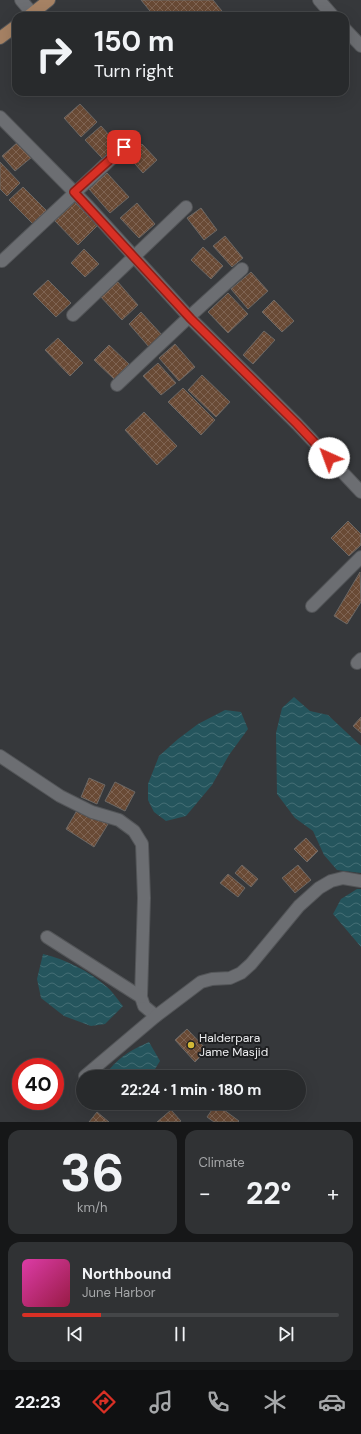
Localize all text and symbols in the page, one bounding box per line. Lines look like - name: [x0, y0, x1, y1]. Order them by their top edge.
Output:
- text: 150 m: [94, 23, 174, 60]
- icon: right: [28, 28, 80, 80]
- text: Turn right: [94, 59, 174, 83]
- pin: [107, 130, 141, 164]
- icon: arrive: [113, 136, 135, 158]
- position arrow: [308, 437, 350, 479]
- place label: Halderpara Jame Masjid: [199, 1030, 268, 1060]
- marker: Halderpara Jame Masjid: [186, 1040, 196, 1050]
- speed limit sign: 40: [12, 1058, 64, 1110]
- text: 22:24 · 1 min · 180 m: [121, 1080, 261, 1100]
- text: 36: [60, 1139, 124, 1207]
- text: Climate: [199, 1154, 245, 1171]
- text: 22°: [246, 1174, 292, 1213]
- text: −: [199, 1179, 211, 1208]
- text: +: [327, 1179, 339, 1208]
- text: km/h: [77, 1199, 108, 1216]
- text: Northbound: [82, 1264, 171, 1284]
- text: June Harbor: [82, 1284, 156, 1301]
- icon: previous: [64, 1323, 86, 1345]
- icon: pause: [169, 1323, 191, 1345]
- icon: next: [275, 1323, 297, 1345]
- icon: directions: [90, 1388, 118, 1416]
- icon: music: [147, 1388, 175, 1416]
- icon: phone: [204, 1388, 232, 1416]
- icon: climate: [261, 1388, 289, 1416]
- icon: car: [318, 1388, 346, 1416]
- text: 22:23: [15, 1390, 61, 1414]

